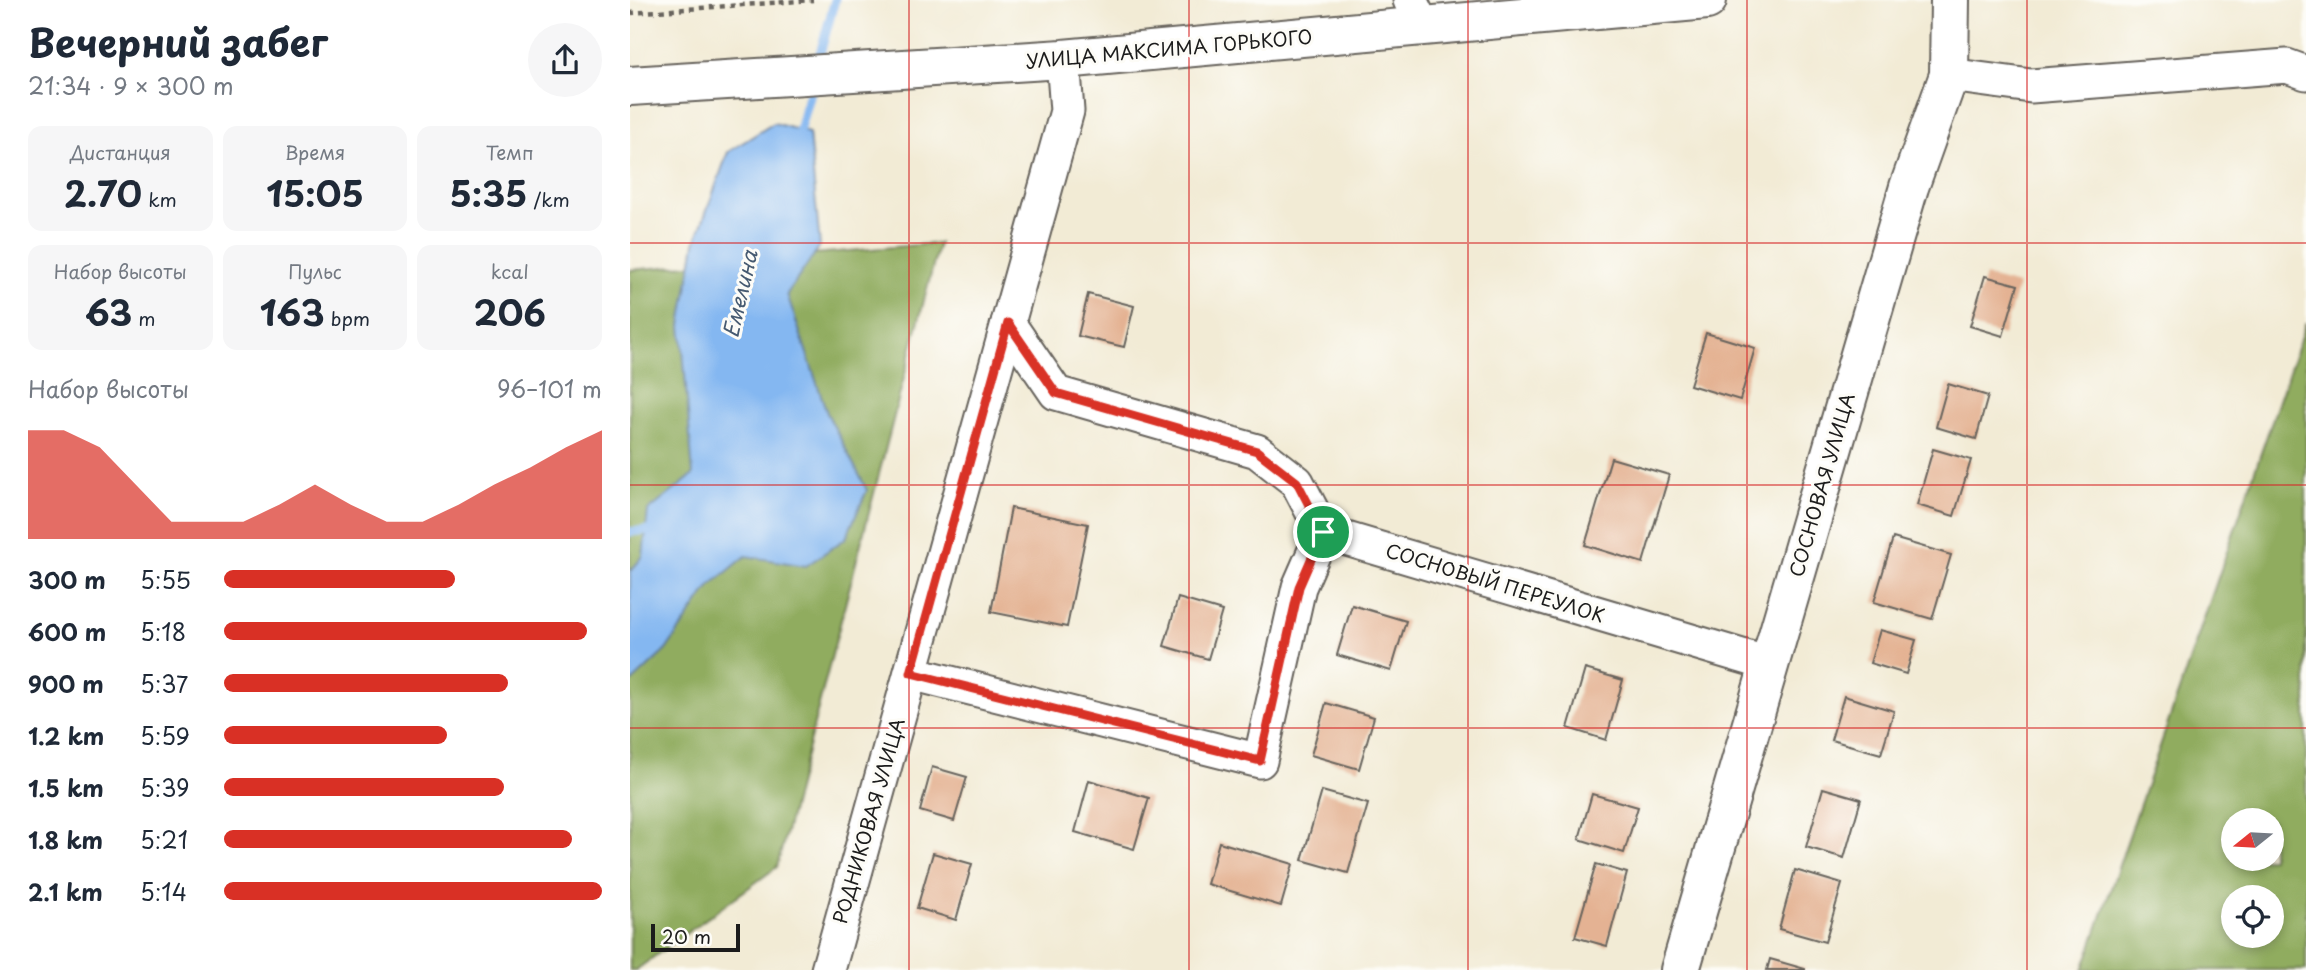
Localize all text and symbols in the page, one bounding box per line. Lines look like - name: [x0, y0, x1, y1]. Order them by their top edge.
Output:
- text: Вечерний забег: [28, 13, 328, 70]
- street label: УЛИЦА МАКСИМА ГОРЬКОГО: [1024, 22, 1313, 74]
- button: share: [528, 23, 602, 97]
- text: 21:34 · 9 × 300 m: [28, 68, 234, 103]
- text: Дистанция: [70, 138, 171, 166]
- text: Время: [285, 138, 345, 166]
- text: Темп: [486, 138, 534, 166]
- text: 2.70: [64, 166, 142, 219]
- text: 15:05: [266, 166, 364, 219]
- text: 5:35: [450, 166, 527, 219]
- text: km: [142, 185, 177, 213]
- text: /km: [527, 185, 570, 213]
- water label: Емелина: [713, 246, 765, 340]
- text: Набор высоты: [54, 257, 187, 285]
- text: Пульс: [288, 257, 342, 285]
- text: kcal: [491, 257, 529, 285]
- text: 63: [85, 285, 132, 338]
- text: 163: [260, 285, 325, 338]
- text: 206: [473, 285, 546, 338]
- text: m: [132, 304, 156, 332]
- text: bpm: [325, 304, 370, 332]
- text: Набор высоты: [28, 371, 189, 406]
- text: 96–101 m: [497, 371, 602, 406]
- street label: СОСНОВАЯ УЛИЦА: [1781, 390, 1861, 580]
- pin: [1293, 502, 1353, 562]
- icon: arrive: [1304, 513, 1342, 551]
- street label: СОСНОВЫЙ ПЕРЕУЛОК: [1382, 535, 1608, 629]
- text: 300 m: [28, 562, 106, 597]
- text: 5:55: [140, 562, 191, 597]
- text: 600 m: [28, 614, 106, 649]
- text: 5:18: [140, 614, 186, 649]
- text: 900 m: [28, 666, 104, 701]
- text: 5:37: [140, 666, 188, 701]
- street label: РОДНИКОВАЯ УЛИЦА: [825, 714, 911, 927]
- text: 1.2 km: [28, 718, 104, 753]
- text: 5:59: [140, 718, 190, 753]
- text: 1.5 km: [28, 770, 104, 805]
- text: 5:39: [140, 770, 190, 805]
- north arrow: [2221, 808, 2284, 872]
- map controls: [2221, 808, 2284, 948]
- text: 1.8 km: [28, 822, 103, 857]
- text: 5:21: [140, 822, 188, 857]
- text: 2.1 km: [28, 874, 103, 909]
- text: 5:14: [140, 874, 187, 909]
- button: locate: [2221, 885, 2284, 948]
- scale bar: [651, 921, 740, 953]
- text: 20 m: [662, 922, 711, 950]

